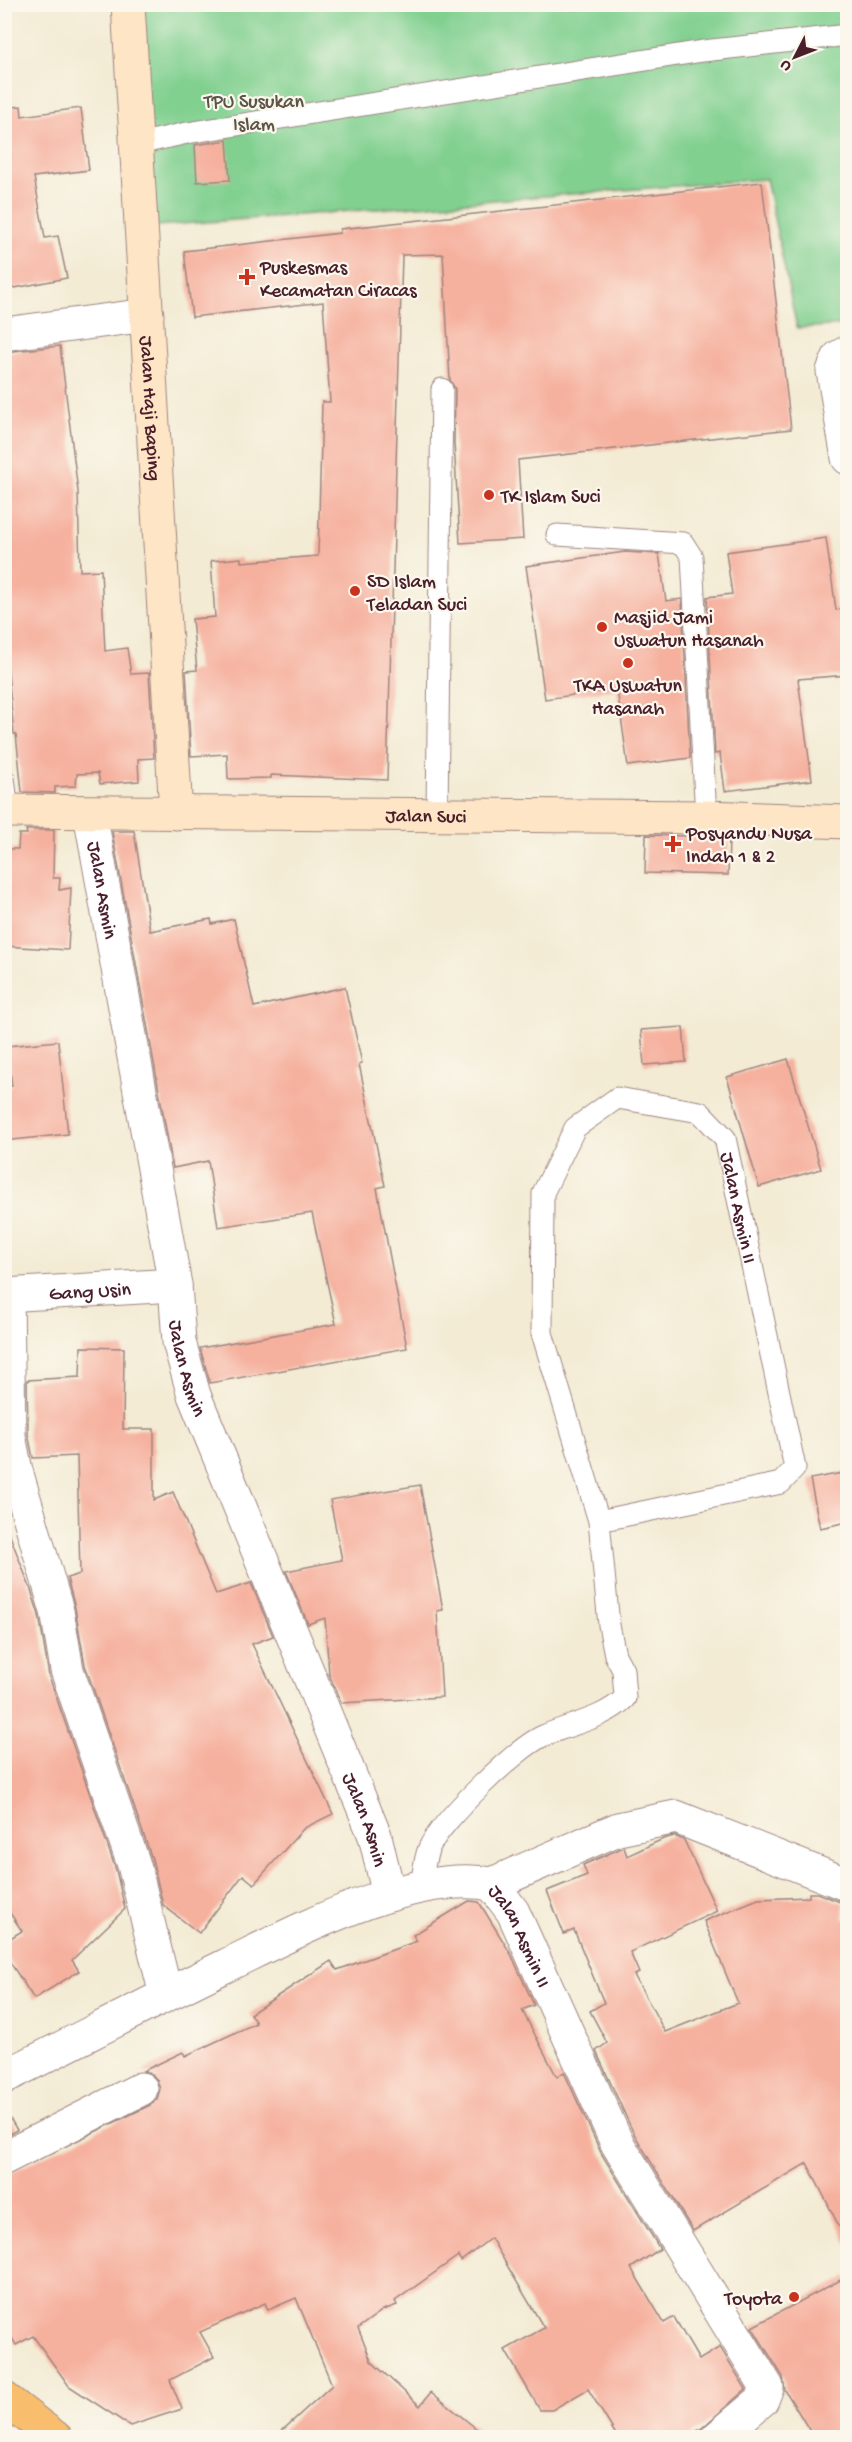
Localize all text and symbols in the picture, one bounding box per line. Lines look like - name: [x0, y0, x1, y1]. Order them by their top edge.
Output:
- north arrow: [765, 27, 825, 87]
- text: U: [776, 54, 797, 74]
- park label: TPU Susukan Islam: [203, 92, 304, 138]
- place label: Puskesmas Kecamatan Ciracas: [259, 258, 417, 304]
- marker: Puskesmas Kecamatan Ciracas: [238, 268, 256, 286]
- street label: Jalan Haji Baping: [133, 335, 164, 482]
- place label: TK Islam Suci: [500, 487, 601, 510]
- marker: TK Islam Suci: [482, 488, 496, 502]
- place label: SD Islam Teladan Suci: [366, 572, 467, 618]
- marker: SD Islam Teladan Suci: [348, 584, 362, 598]
- place label: Masjid Jami Uswatun Hasanah: [614, 608, 764, 654]
- marker: Masjid Jami Uswatun Hasanah: [595, 620, 609, 634]
- marker: TKA Uswatun Hasanah: [621, 656, 635, 670]
- place label: TKA Uswatun Hasanah: [573, 676, 682, 722]
- street label: Jalan Suci: [385, 806, 467, 830]
- place label: Posyandu Nusa Indah 1 & 2: [685, 824, 813, 870]
- marker: Posyandu Nusa Indah 1 & 2: [664, 835, 682, 853]
- street label: Jalan Asmin: [80, 840, 121, 941]
- street label: Jalan Asmin II: [713, 1150, 759, 1266]
- street label: Gang Usin: [48, 1280, 132, 1307]
- street label: Jalan Asmin: [162, 1319, 210, 1421]
- street label: Jalan Asmin: [335, 1770, 390, 1870]
- street label: Jalan Asmin II: [482, 1881, 553, 1992]
- place label: Toyota: [723, 2289, 783, 2312]
- marker: Toyota: [787, 2290, 801, 2304]

